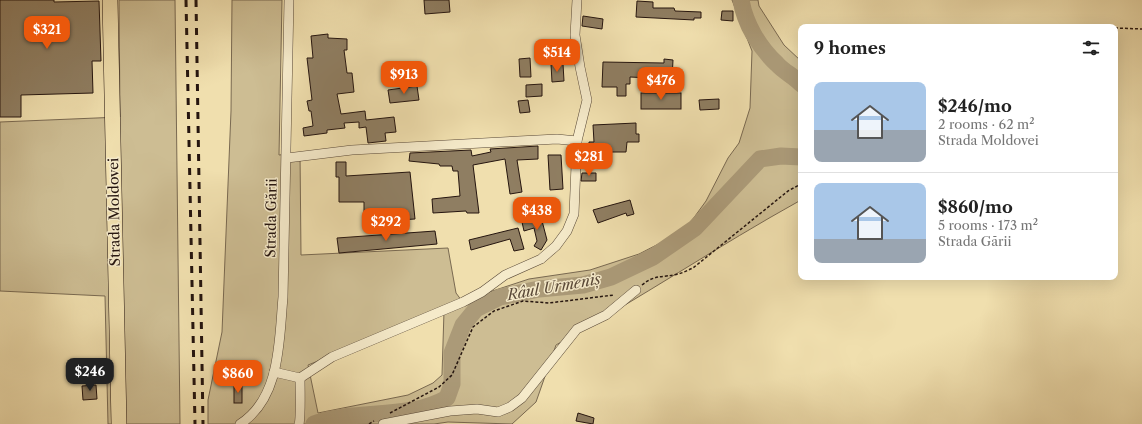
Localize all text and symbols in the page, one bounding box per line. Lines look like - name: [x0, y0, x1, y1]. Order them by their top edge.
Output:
- pin: $321: [23, 16, 71, 50]
- text: $321: [33, 21, 61, 37]
- icon: filters: [1080, 37, 1102, 59]
- text: 9 homes: [814, 38, 886, 58]
- pin: $514: [533, 39, 581, 73]
- text: $514: [543, 44, 571, 60]
- pin: $913: [380, 61, 428, 95]
- text: $913: [390, 66, 418, 82]
- pin: $476: [637, 67, 685, 101]
- text: $476: [646, 72, 676, 88]
- text: $246/mo: [938, 96, 1012, 116]
- icon: home: [846, 98, 894, 146]
- text: 2 rooms · 62 m²: [938, 116, 1035, 132]
- text: Strada Moldovei: [938, 132, 1039, 148]
- pin: $281: [565, 143, 613, 177]
- text: $281: [575, 148, 603, 164]
- street label: Strada Moldovei: [104, 158, 124, 266]
- street label: Strada Gării: [261, 178, 281, 258]
- pin: $438: [513, 197, 561, 231]
- text: $860/mo: [938, 197, 1013, 217]
- icon: home: [846, 199, 894, 247]
- text: $438: [522, 202, 552, 218]
- pin: $292: [362, 208, 410, 242]
- text: $292: [371, 213, 401, 229]
- text: 5 rooms · 173 m²: [938, 217, 1038, 233]
- text: Strada Gării: [938, 233, 1011, 249]
- water label: Râul Urmeniș: [505, 269, 603, 305]
- pin: $246: [66, 358, 114, 392]
- pin: $860: [214, 360, 262, 394]
- text: $246: [75, 363, 105, 379]
- text: $860: [222, 365, 254, 381]

